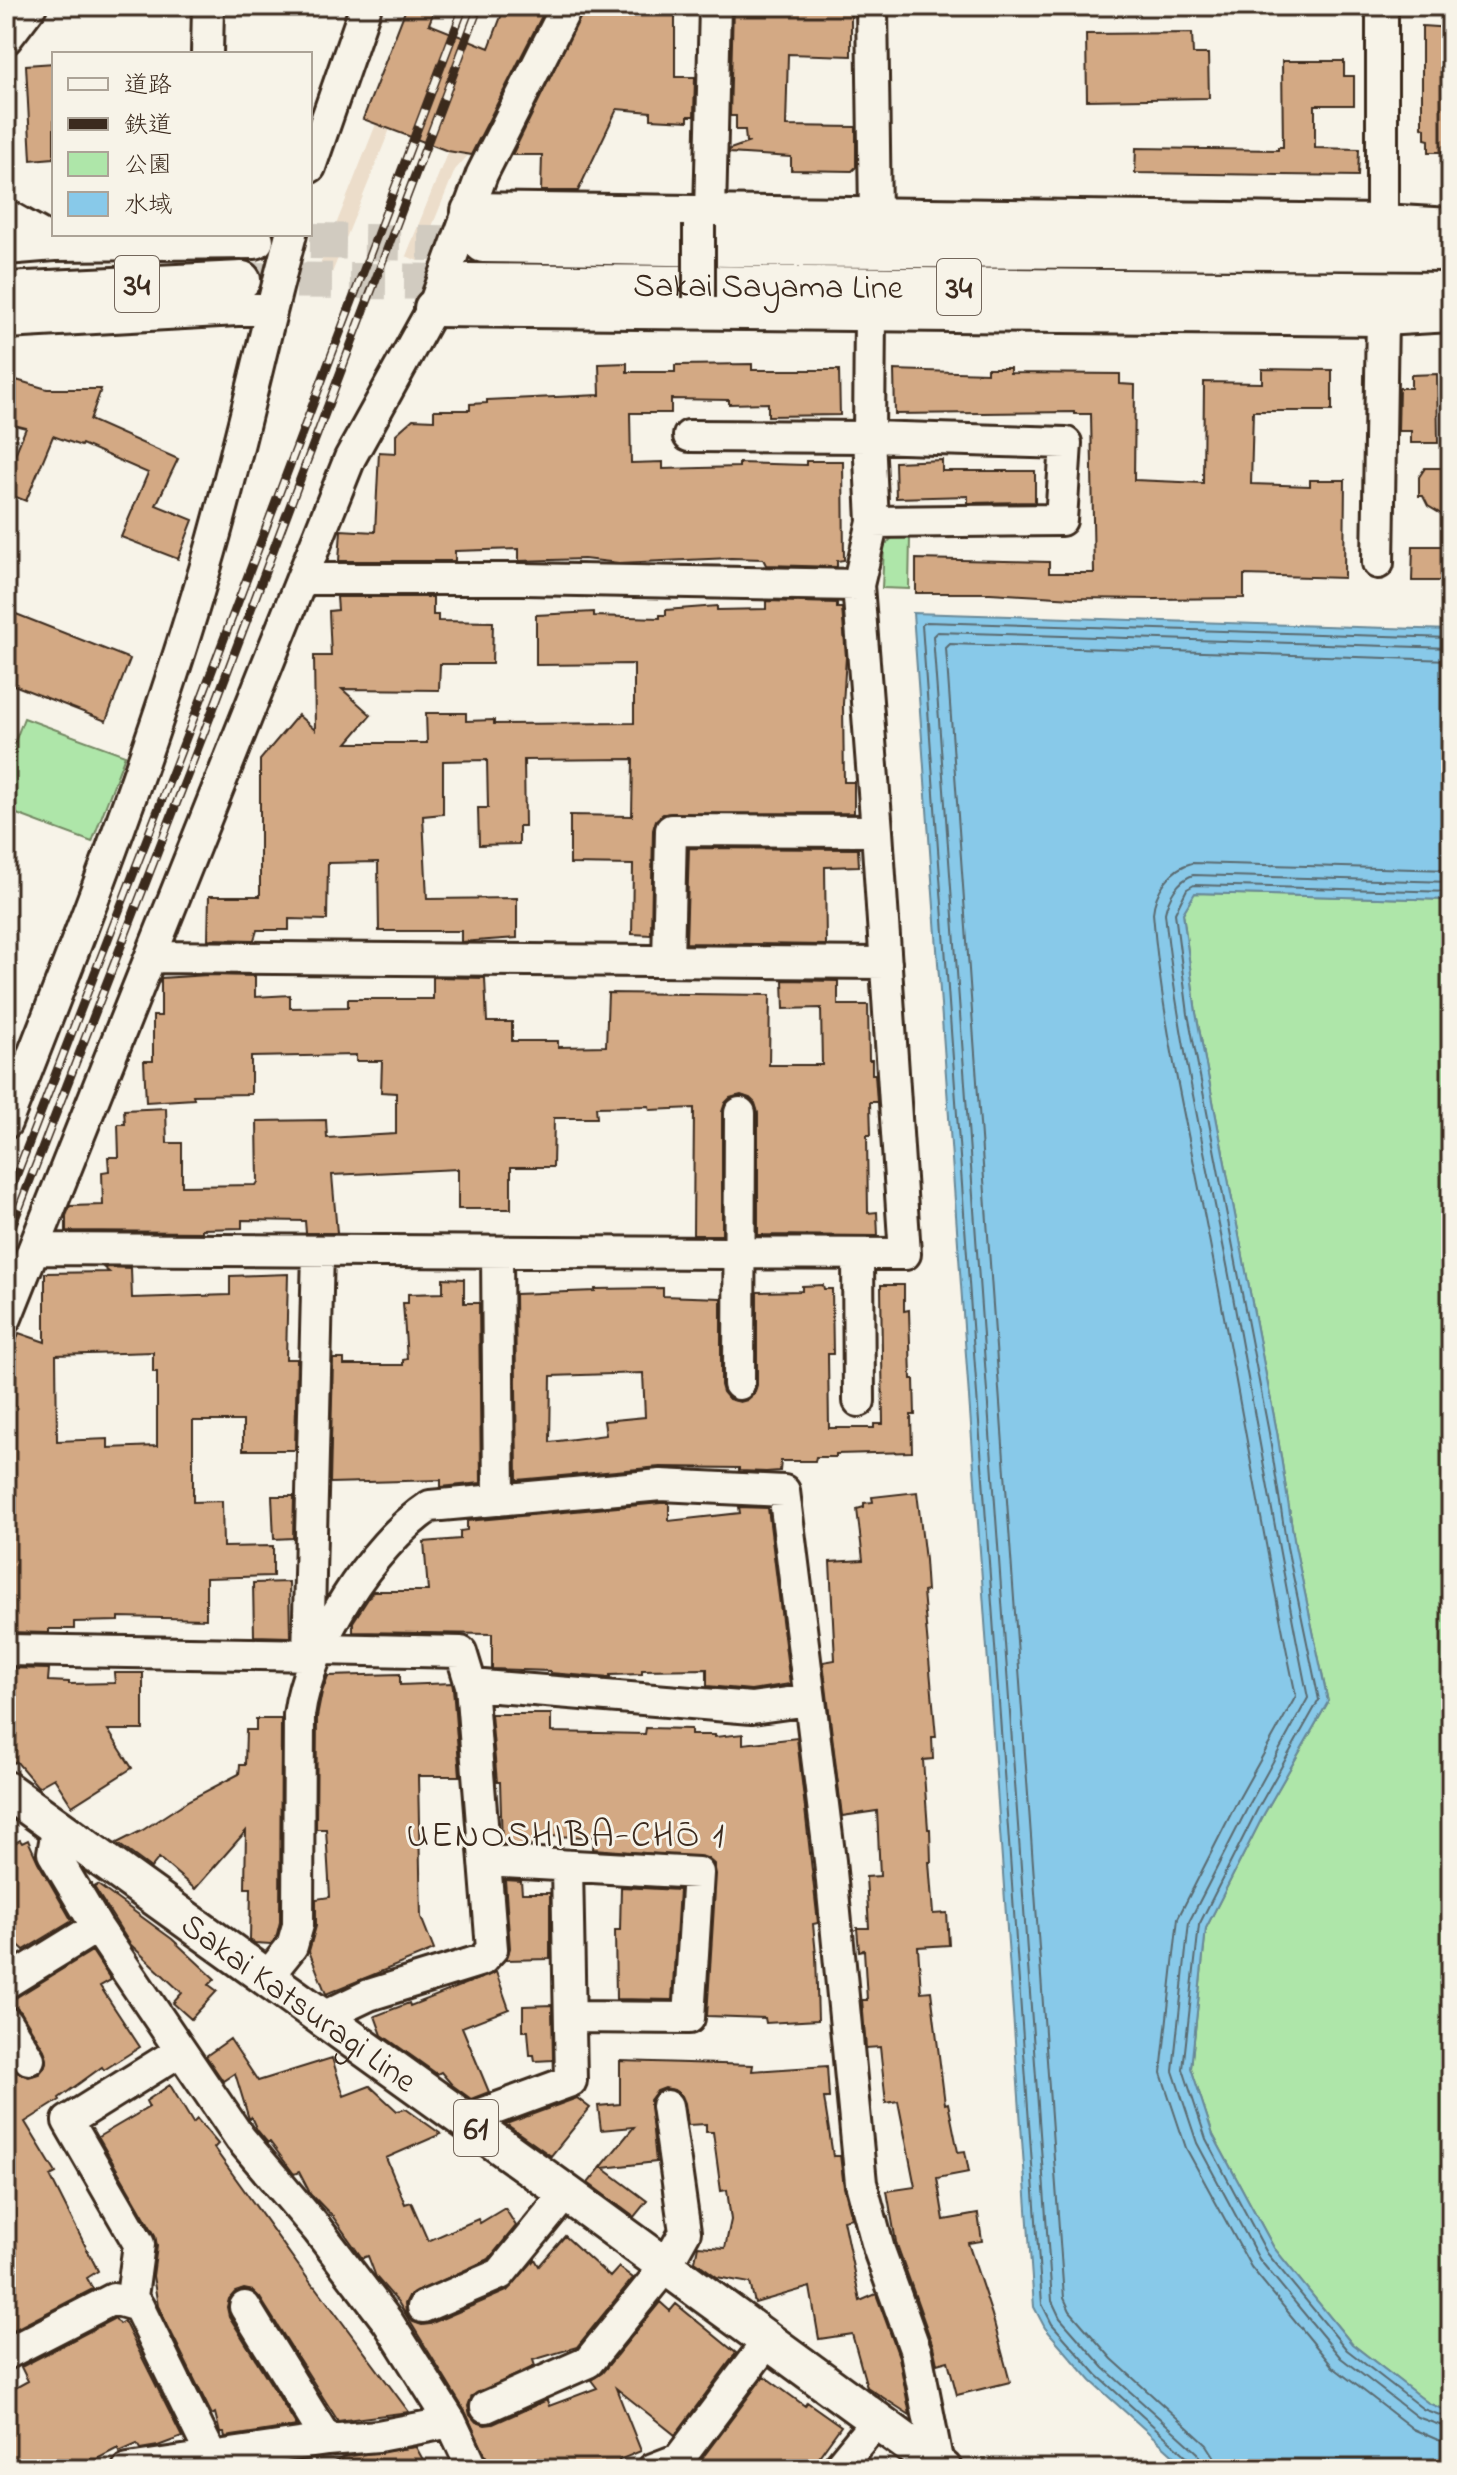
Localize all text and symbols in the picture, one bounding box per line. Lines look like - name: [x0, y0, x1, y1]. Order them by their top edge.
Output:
- legend: [52, 52, 312, 236]
- text: 道路: [124, 69, 172, 104]
- text: 鉄道: [124, 109, 172, 144]
- text: 公園: [124, 149, 172, 184]
- text: 水域: [124, 189, 172, 224]
- road number: 34: [115, 256, 159, 312]
- road number: 34: [937, 259, 981, 315]
- street label: Sakai Sayama Line: [633, 263, 904, 315]
- district label: UENOSHIBA-CHŌ 1: [406, 1811, 726, 1864]
- street label: Sakai Katsuragi Line: [169, 1902, 427, 2107]
- road number: 61: [454, 2100, 498, 2156]

